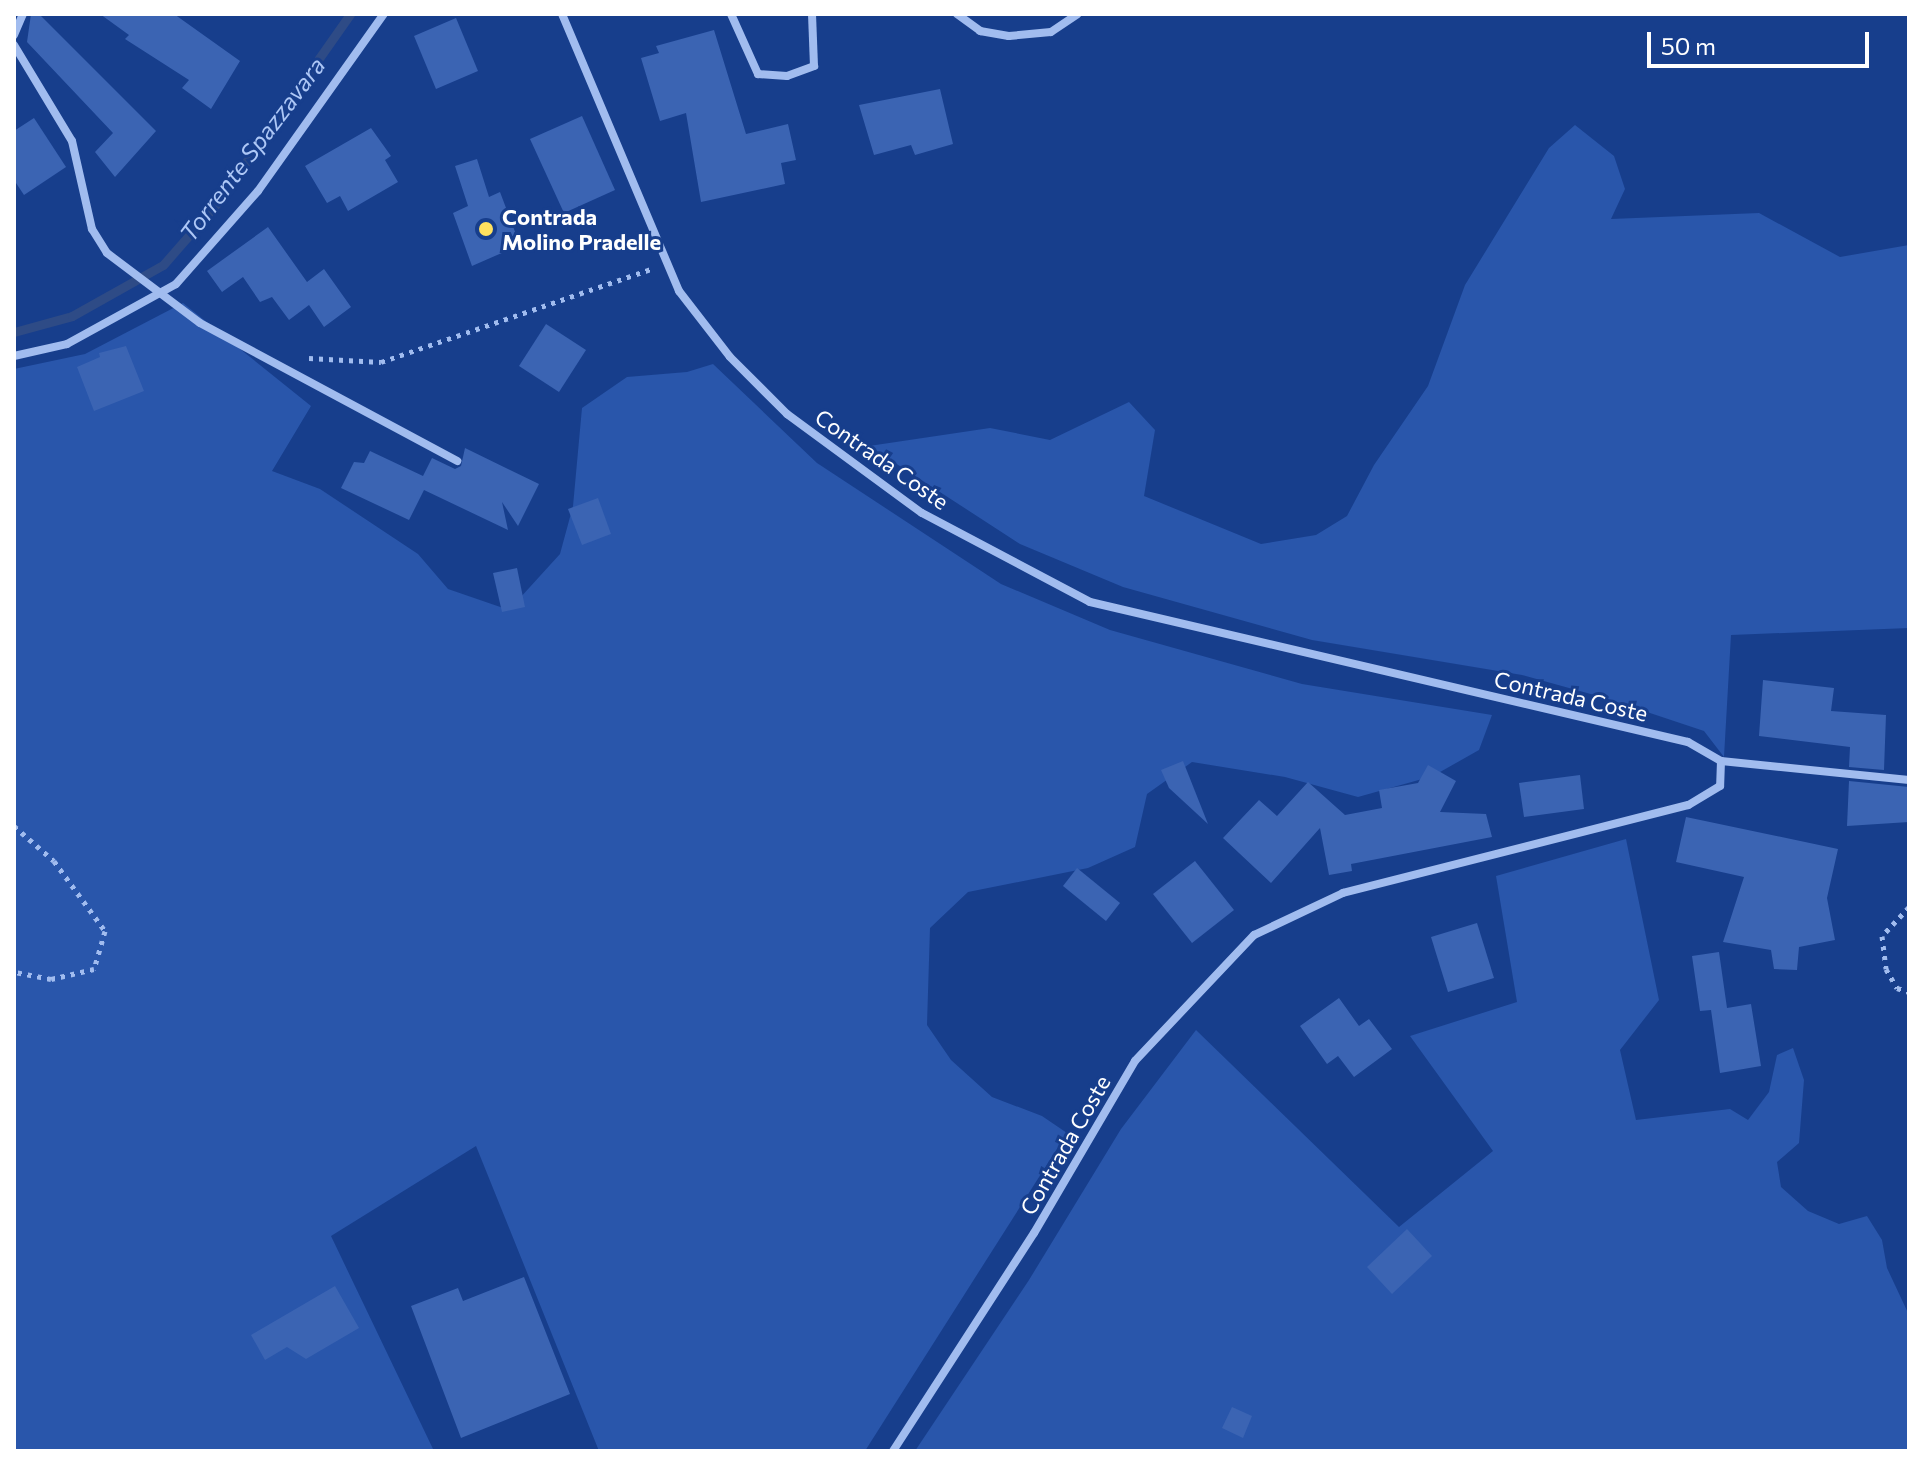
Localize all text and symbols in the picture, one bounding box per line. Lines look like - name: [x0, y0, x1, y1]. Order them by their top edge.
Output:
- scale bar: [1651, 16, 1873, 66]
- text: 50 m: [1661, 31, 1716, 60]
- water label: Torrente Spazzavara: [173, 51, 331, 247]
- place label: Contrada Molino Pradelle: [502, 203, 661, 254]
- marker: Contrada Molino Pradelle: [477, 220, 495, 238]
- street label: Contrada Coste: [810, 403, 954, 515]
- street label: Contrada Coste: [1492, 666, 1650, 726]
- street label: Contrada Coste: [1014, 1071, 1116, 1219]

